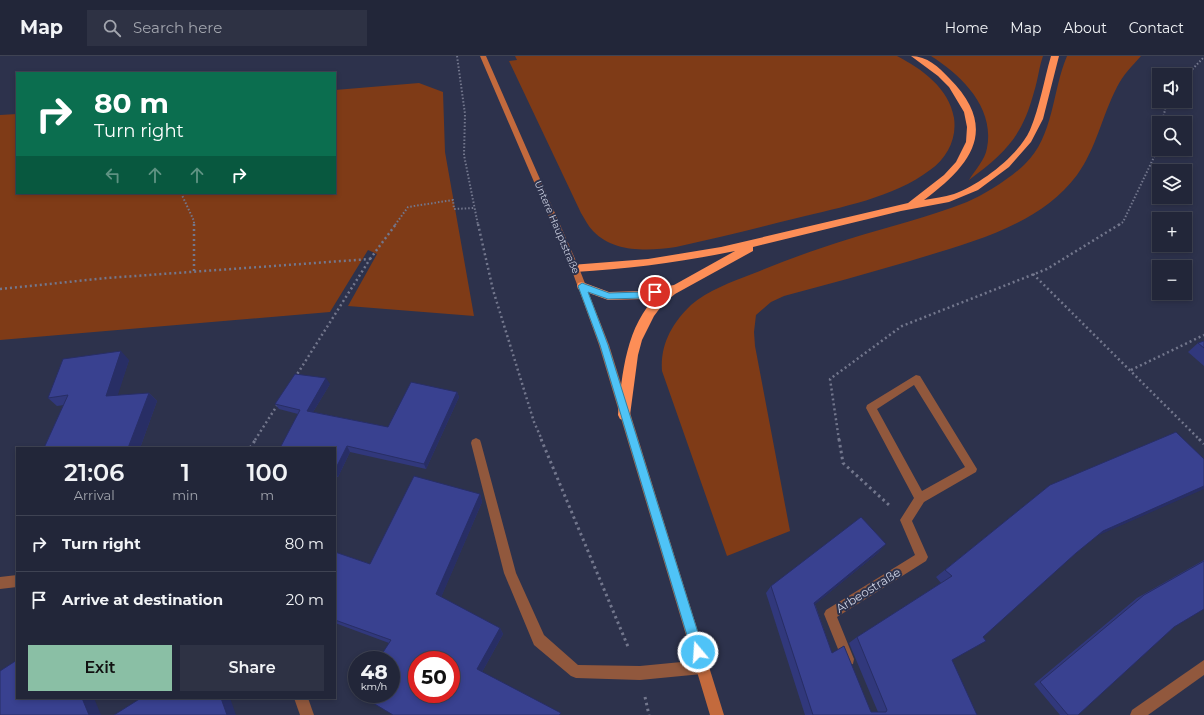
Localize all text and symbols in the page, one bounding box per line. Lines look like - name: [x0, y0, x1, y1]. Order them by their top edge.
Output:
- search box: [87, 10, 367, 46]
- text: Map: [20, 16, 63, 39]
- icon: search: [101, 17, 123, 39]
- text: Search here: [133, 18, 222, 37]
- text: Home: [945, 19, 988, 37]
- text: Map: [1010, 19, 1041, 37]
- text: About: [1063, 19, 1107, 37]
- text: Contact: [1129, 19, 1184, 37]
- map controls: [1152, 68, 1192, 300]
- button: sound: [1152, 68, 1192, 108]
- text: 80 m: [94, 86, 169, 120]
- icon: right: [28, 88, 80, 140]
- button: search: [1152, 116, 1192, 156]
- text: Turn right: [94, 120, 184, 142]
- icon: left: [102, 164, 124, 186]
- icon: ahead: [144, 164, 166, 186]
- icon: ahead: [186, 164, 208, 186]
- icon: right: [228, 164, 250, 186]
- button: layers: [1152, 164, 1192, 204]
- street label: Untere Hauptstraße: [532, 178, 582, 276]
- button: +: [1152, 212, 1192, 252]
- button: −: [1152, 260, 1192, 300]
- pin: [638, 275, 672, 309]
- icon: arrive: [644, 281, 666, 303]
- text: 21:06: [64, 458, 124, 487]
- text: 1: [181, 458, 190, 487]
- text: 100: [246, 458, 288, 487]
- text: Arrival: [74, 487, 115, 503]
- text: min: [172, 487, 198, 503]
- text: m: [260, 487, 274, 503]
- icon: right: [28, 533, 50, 555]
- text: Turn right: [62, 534, 141, 553]
- text: 80 m: [285, 534, 324, 553]
- street label: Arbeostraße: [833, 564, 903, 616]
- icon: arrive: [28, 589, 50, 611]
- text: Arrive at destination: [62, 590, 223, 609]
- text: 20 m: [286, 590, 324, 609]
- position arrow: [677, 631, 719, 673]
- button: Exit: [28, 645, 172, 691]
- button: Share: [180, 645, 324, 691]
- speed limit sign: 50: [408, 651, 460, 703]
- text: 48: [360, 660, 388, 684]
- text: km/h: [361, 680, 387, 693]

